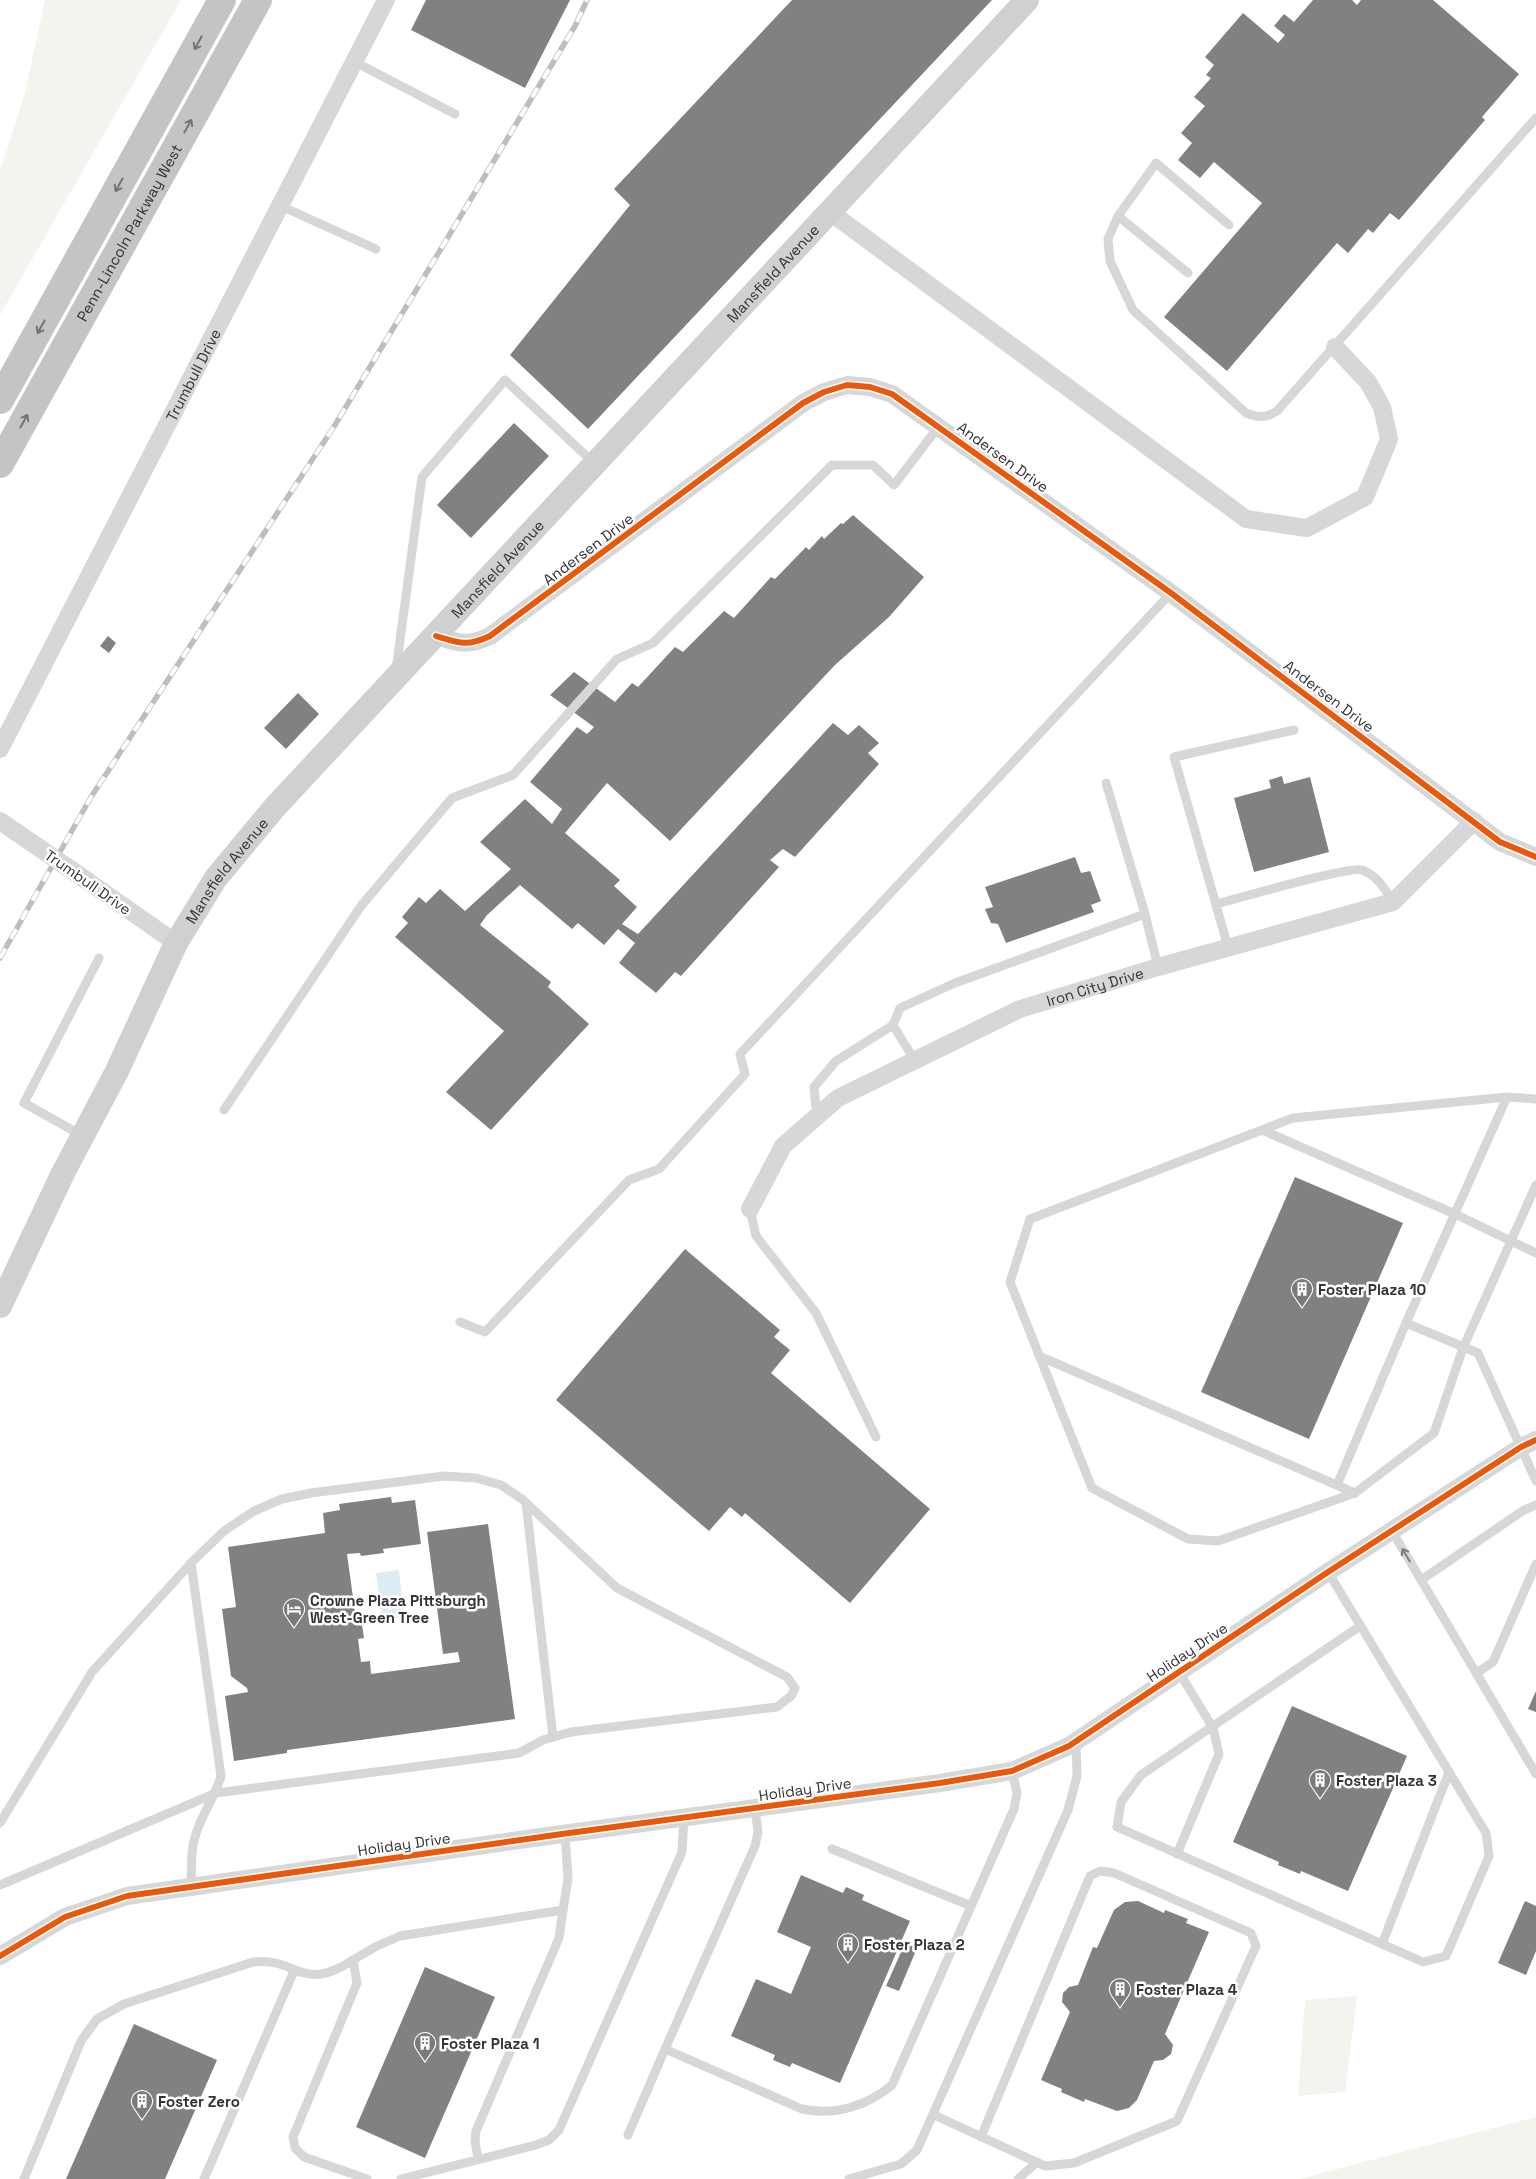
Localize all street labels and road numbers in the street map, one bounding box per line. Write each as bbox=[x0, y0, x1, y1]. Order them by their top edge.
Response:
street label: Penn-Lincoln Parkway West bbox=[72, 140, 186, 324]
street label: Mansfield Avenue bbox=[722, 220, 823, 326]
street label: Trumbull Drive bbox=[161, 325, 225, 424]
street label: Andersen Drive bbox=[954, 417, 1053, 497]
street label: Andersen Drive bbox=[539, 509, 637, 589]
street label: Mansfield Avenue bbox=[447, 515, 548, 622]
street label: Andersen Drive bbox=[1280, 656, 1378, 736]
street label: Mansfield Avenue bbox=[181, 813, 272, 927]
street label: Trumbull Drive bbox=[41, 845, 135, 919]
street label: Iron City Drive bbox=[1044, 962, 1146, 1010]
street label: Holiday Drive bbox=[1143, 1618, 1231, 1686]
street label: Holiday Drive bbox=[757, 1773, 853, 1805]
street label: Holiday Drive bbox=[356, 1828, 452, 1860]

